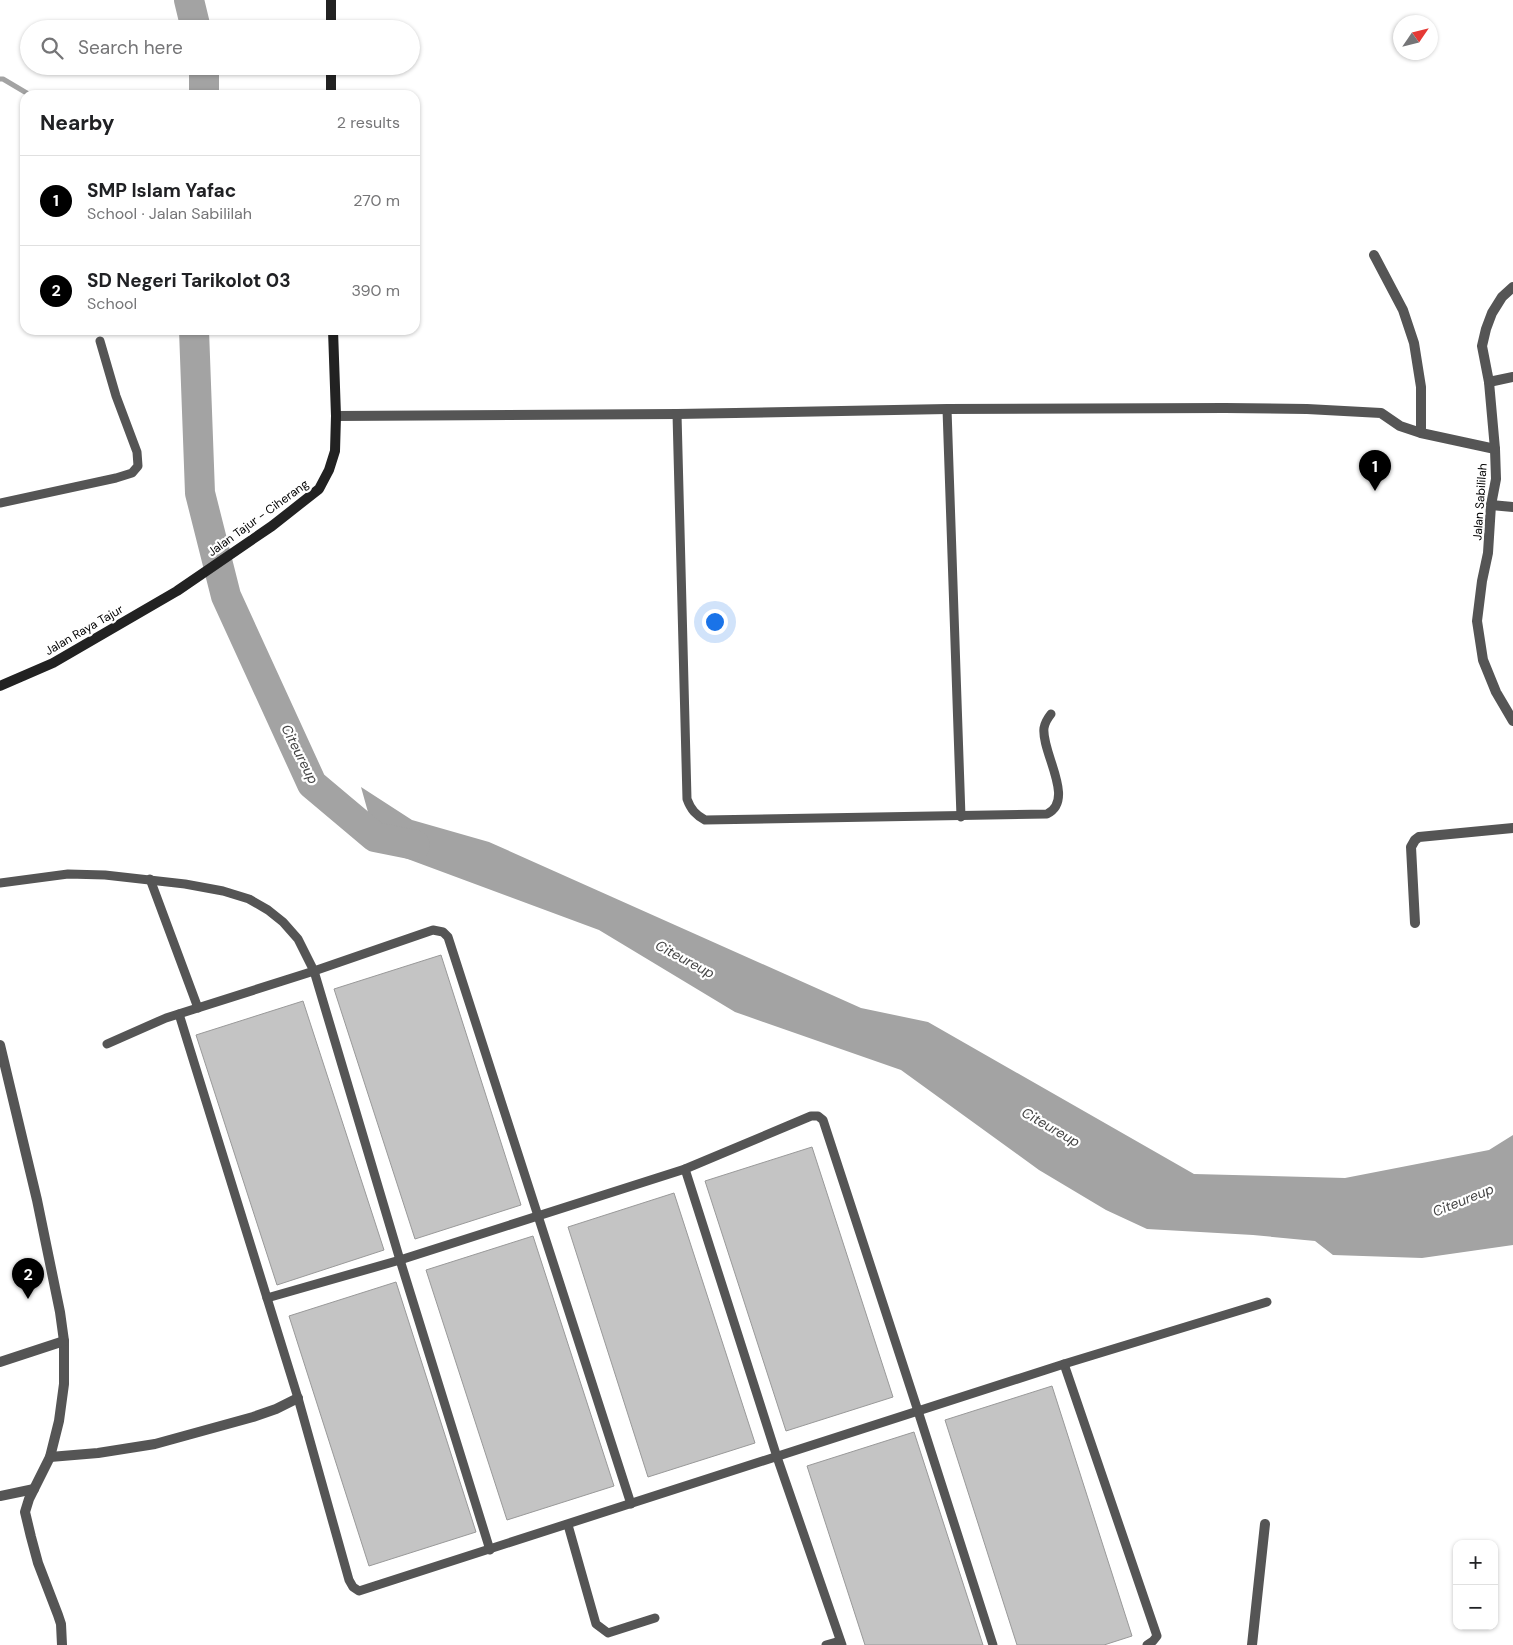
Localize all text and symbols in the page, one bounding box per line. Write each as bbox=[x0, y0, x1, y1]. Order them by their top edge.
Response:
north arrow bbox=[1393, 15, 1438, 60]
search box bbox=[20, 20, 420, 75]
icon: search bbox=[38, 34, 66, 62]
text: Search here bbox=[78, 35, 183, 60]
text: Nearby bbox=[40, 109, 114, 137]
text: 2 results bbox=[337, 112, 400, 133]
text: SMP Islam Yafac bbox=[87, 178, 236, 203]
text: 1 bbox=[53, 190, 59, 211]
text: 270 m bbox=[353, 190, 400, 211]
text: School · Jalan Sabililah bbox=[87, 203, 252, 224]
text: SD Negeri Tarikolot 03 bbox=[87, 268, 291, 293]
text: 2 bbox=[51, 280, 61, 301]
text: 390 m bbox=[352, 280, 400, 301]
text: School bbox=[87, 293, 137, 314]
pin: 1 bbox=[1359, 450, 1391, 491]
street label: Jalan Sabililah bbox=[1469, 463, 1491, 541]
street label: Jalan Tajur - Ciherang bbox=[204, 476, 312, 560]
street label: Jalan Raya Tajur bbox=[42, 601, 126, 659]
your location bbox=[702, 609, 728, 635]
water label: Citeureup bbox=[277, 721, 323, 787]
water label: Citeureup bbox=[652, 936, 718, 982]
water label: Citeureup bbox=[1019, 1103, 1084, 1151]
water label: Citeureup bbox=[1430, 1179, 1496, 1220]
pin: 2 bbox=[12, 1258, 44, 1299]
map controls bbox=[1453, 1540, 1498, 1630]
button: + bbox=[1453, 1540, 1498, 1585]
button: − bbox=[1453, 1585, 1498, 1630]

